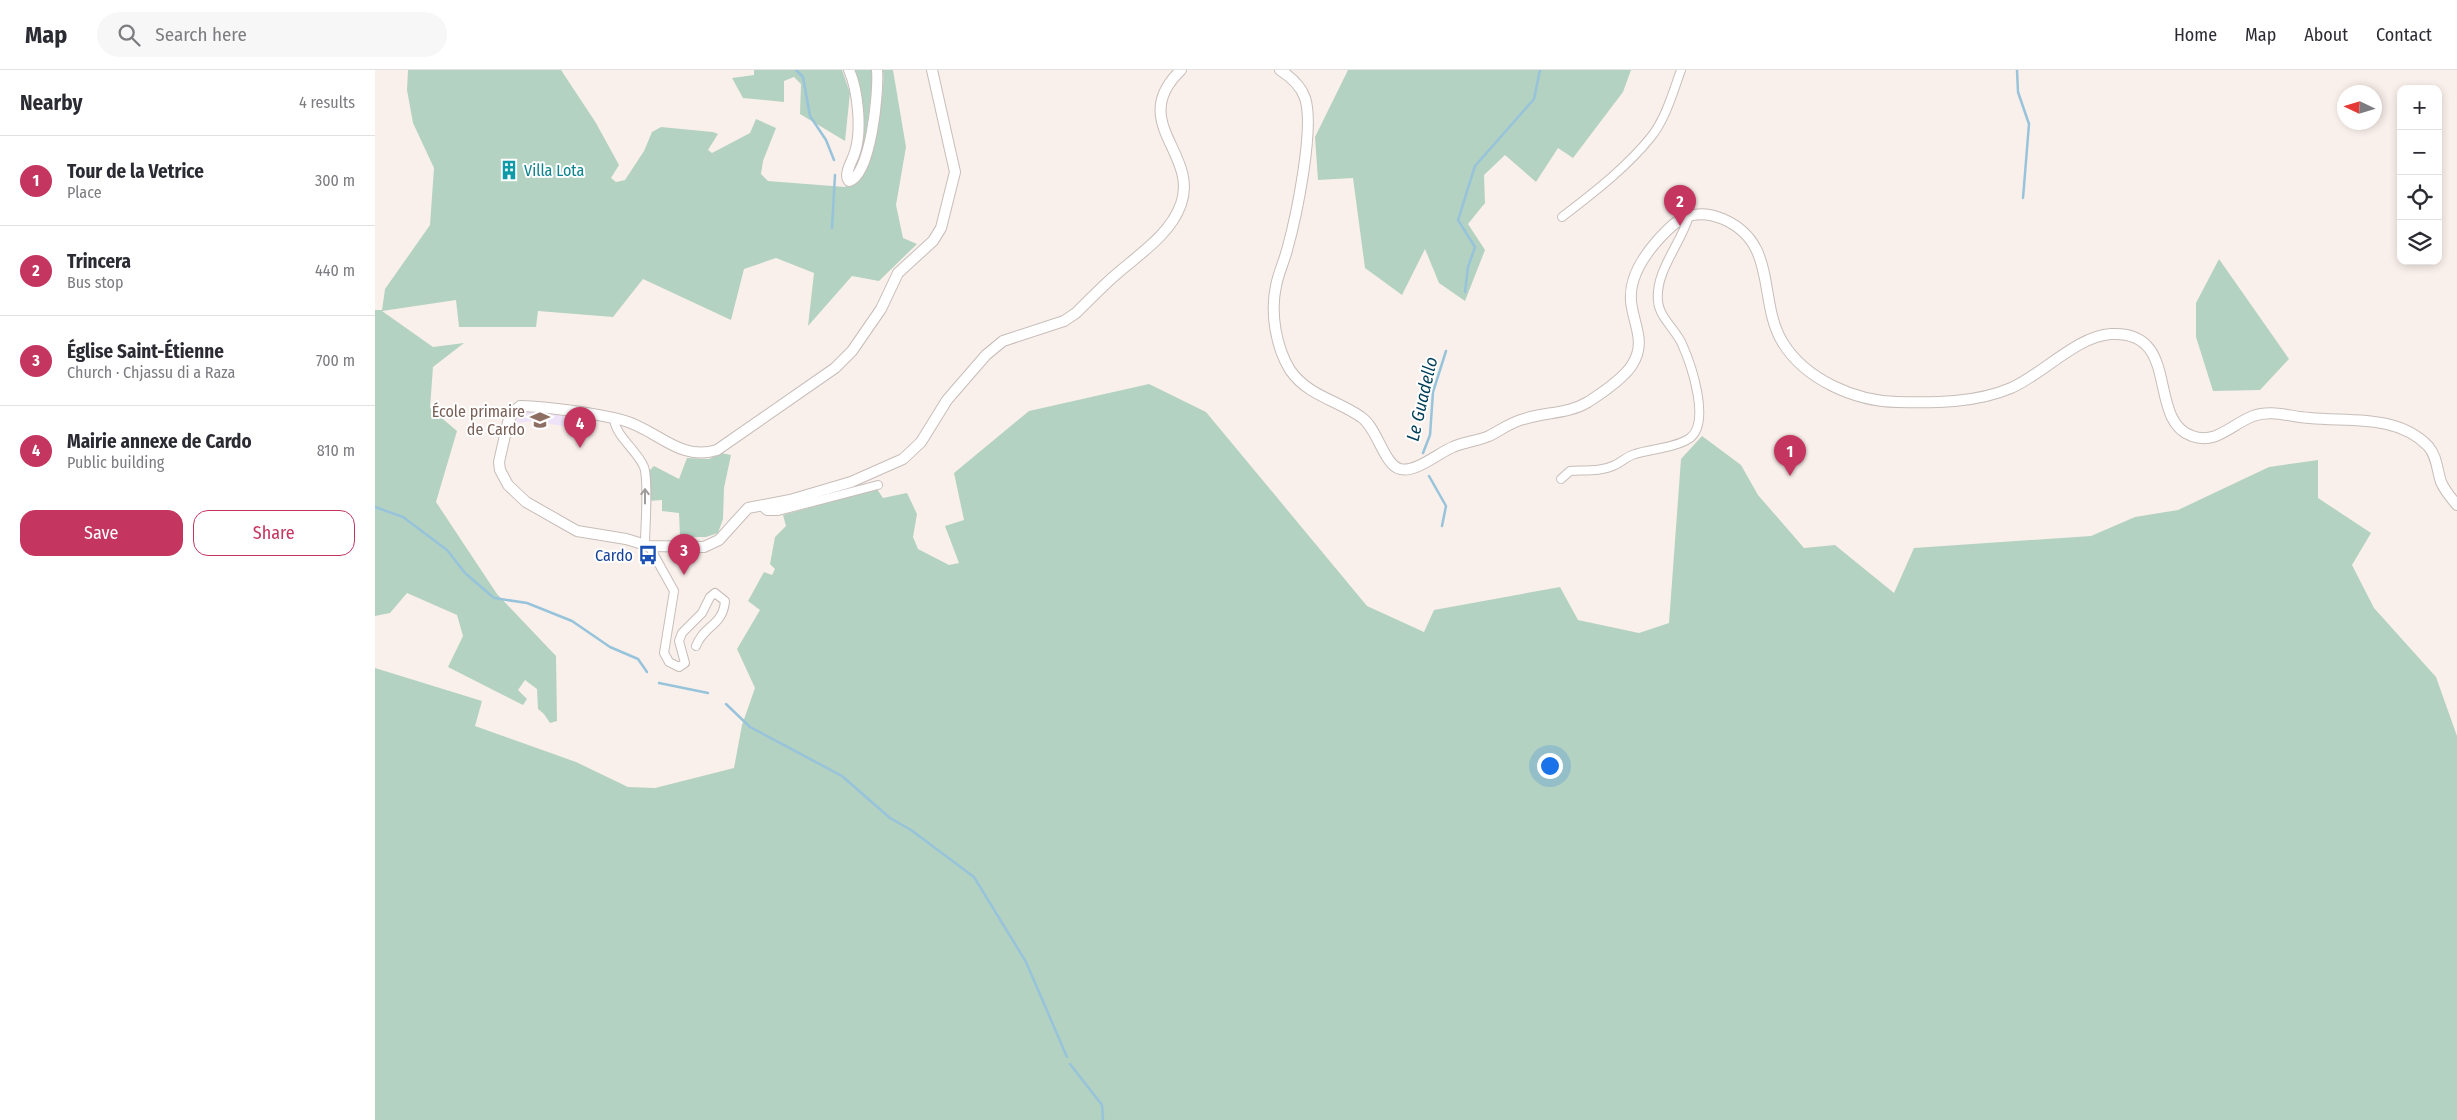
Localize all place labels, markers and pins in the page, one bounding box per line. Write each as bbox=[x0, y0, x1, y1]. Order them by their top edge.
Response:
building icon: Villa Lota bbox=[498, 159, 520, 181]
place label: Villa Lota bbox=[524, 161, 584, 180]
pin: 2 bbox=[1664, 185, 1696, 226]
place label: École primaire de Cardo bbox=[432, 402, 525, 439]
pin: 4 bbox=[564, 407, 596, 448]
school or university icon: École primaire de Cardo bbox=[529, 409, 551, 431]
pin: 1 bbox=[1774, 435, 1806, 476]
pin: 3 bbox=[668, 534, 700, 575]
bus stop icon: Cardo bbox=[637, 544, 659, 566]
place label: Cardo bbox=[595, 546, 633, 565]

